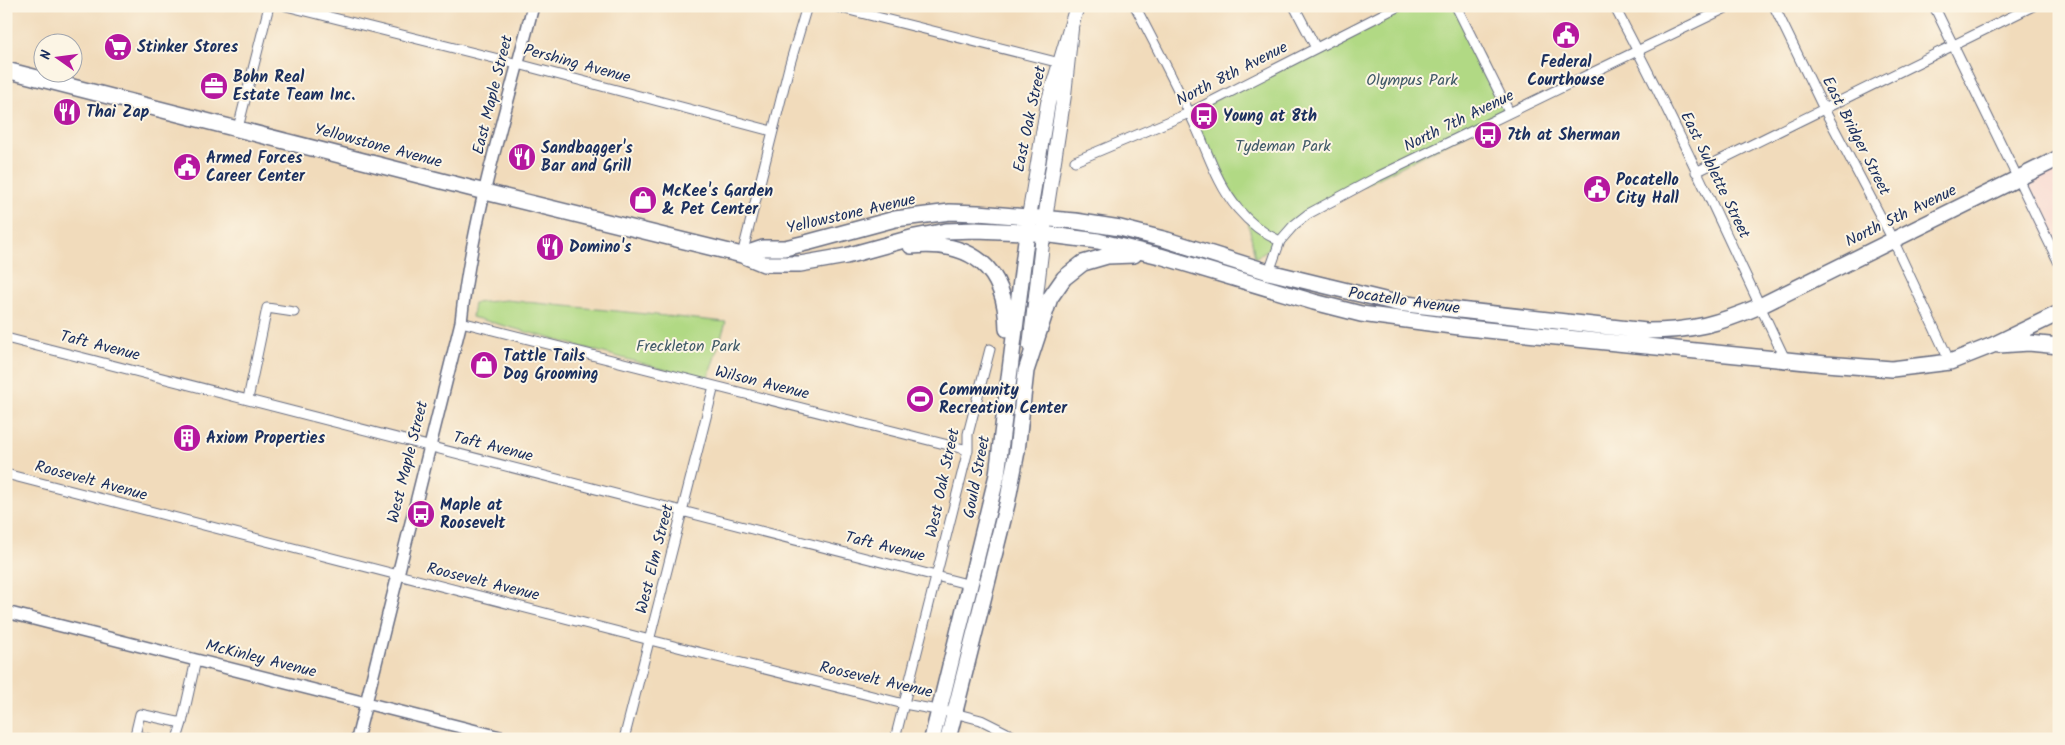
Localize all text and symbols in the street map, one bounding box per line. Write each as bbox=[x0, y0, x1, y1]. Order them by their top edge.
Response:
public building icon: Federal Courthouse bbox=[1551, 20, 1581, 50]
north arrow bbox=[32, 32, 82, 82]
supermarket icon: Stinker Stores bbox=[103, 32, 133, 62]
street label: East Maple Street bbox=[466, 32, 520, 157]
place label: Stinker Stores bbox=[137, 35, 239, 60]
street label: North 8th Avenue bbox=[1172, 35, 1292, 113]
street label: Pershing Avenue bbox=[521, 38, 633, 90]
text: N bbox=[35, 48, 58, 62]
place label: Federal Courthouse bbox=[1527, 50, 1605, 93]
street label: East Oak Street bbox=[1007, 63, 1054, 174]
place label: Bohn Real Estate Team Inc. bbox=[233, 65, 355, 108]
park label: Olympus Park bbox=[1366, 68, 1458, 93]
office icon: Bohn Real Estate Team Inc. bbox=[199, 71, 229, 101]
street label: East Bridger Street bbox=[1815, 72, 1897, 201]
street label: North 7th Avenue bbox=[1399, 83, 1519, 159]
restaurant icon: Thai Zap bbox=[52, 97, 82, 127]
place label: Thai Zap bbox=[86, 100, 150, 125]
bus stop icon: Young at 8th bbox=[1189, 101, 1219, 131]
place label: Young at 8th bbox=[1223, 104, 1317, 129]
street label: East Sublette Street bbox=[1673, 107, 1757, 243]
street label: Yellowstone Avenue bbox=[311, 117, 445, 175]
bus stop icon: 7th at Sherman bbox=[1473, 120, 1503, 150]
place label: 7th at Sherman bbox=[1507, 123, 1620, 148]
park label: Tydeman Park bbox=[1235, 134, 1331, 159]
place label: Sandbagger's Bar and Grill bbox=[541, 136, 633, 179]
restaurant icon: Sandbagger's Bar and Grill bbox=[507, 142, 537, 172]
place label: Armed Forces Career Center bbox=[206, 146, 306, 189]
public building icon: Armed Forces Career Center bbox=[172, 152, 202, 182]
place label: Pocatello City Hall bbox=[1616, 168, 1680, 211]
public building icon: Pocatello City Hall bbox=[1582, 174, 1612, 204]
street label: North 5th Avenue bbox=[1841, 178, 1961, 254]
place label: McKee's Garden & Pet Center bbox=[662, 179, 773, 222]
shop icon: McKee's Garden & Pet Center bbox=[628, 185, 658, 215]
street label: Yellowstone Avenue bbox=[784, 187, 918, 241]
restaurant icon: Domino's bbox=[535, 232, 565, 262]
place label: Domino's bbox=[569, 235, 632, 260]
street label: Pocatello Avenue bbox=[1347, 281, 1461, 321]
street label: Taft Avenue bbox=[57, 324, 143, 368]
park label: Freckleton Park bbox=[636, 334, 740, 359]
place label: Tattle Tails Dog Grooming bbox=[503, 344, 599, 387]
shop icon: Tattle Tails Dog Grooming bbox=[469, 350, 499, 380]
street label: Wilson Avenue bbox=[712, 359, 812, 407]
place label: Community Recreation Center bbox=[939, 378, 1068, 421]
sports icon: Community Recreation Center bbox=[905, 384, 935, 414]
street label: West Maple Street bbox=[381, 398, 435, 526]
building icon: Axiom Properties bbox=[172, 423, 202, 453]
street label: Taft Avenue bbox=[450, 425, 536, 469]
street label: West Oak Street bbox=[919, 425, 967, 540]
place label: Axiom Properties bbox=[206, 426, 326, 451]
street label: Gould Street bbox=[957, 433, 997, 520]
street label: Roosevelt Avenue bbox=[32, 454, 150, 508]
place label: Maple at Roosevelt bbox=[440, 493, 506, 536]
bus stop icon: Maple at Roosevelt bbox=[406, 499, 436, 529]
street label: West Elm Street bbox=[629, 501, 681, 616]
street label: Taft Avenue bbox=[842, 525, 928, 569]
street label: Roosevelt Avenue bbox=[424, 556, 542, 608]
street label: McKinley Avenue bbox=[203, 633, 319, 685]
street label: Roosevelt Avenue bbox=[817, 655, 935, 705]

